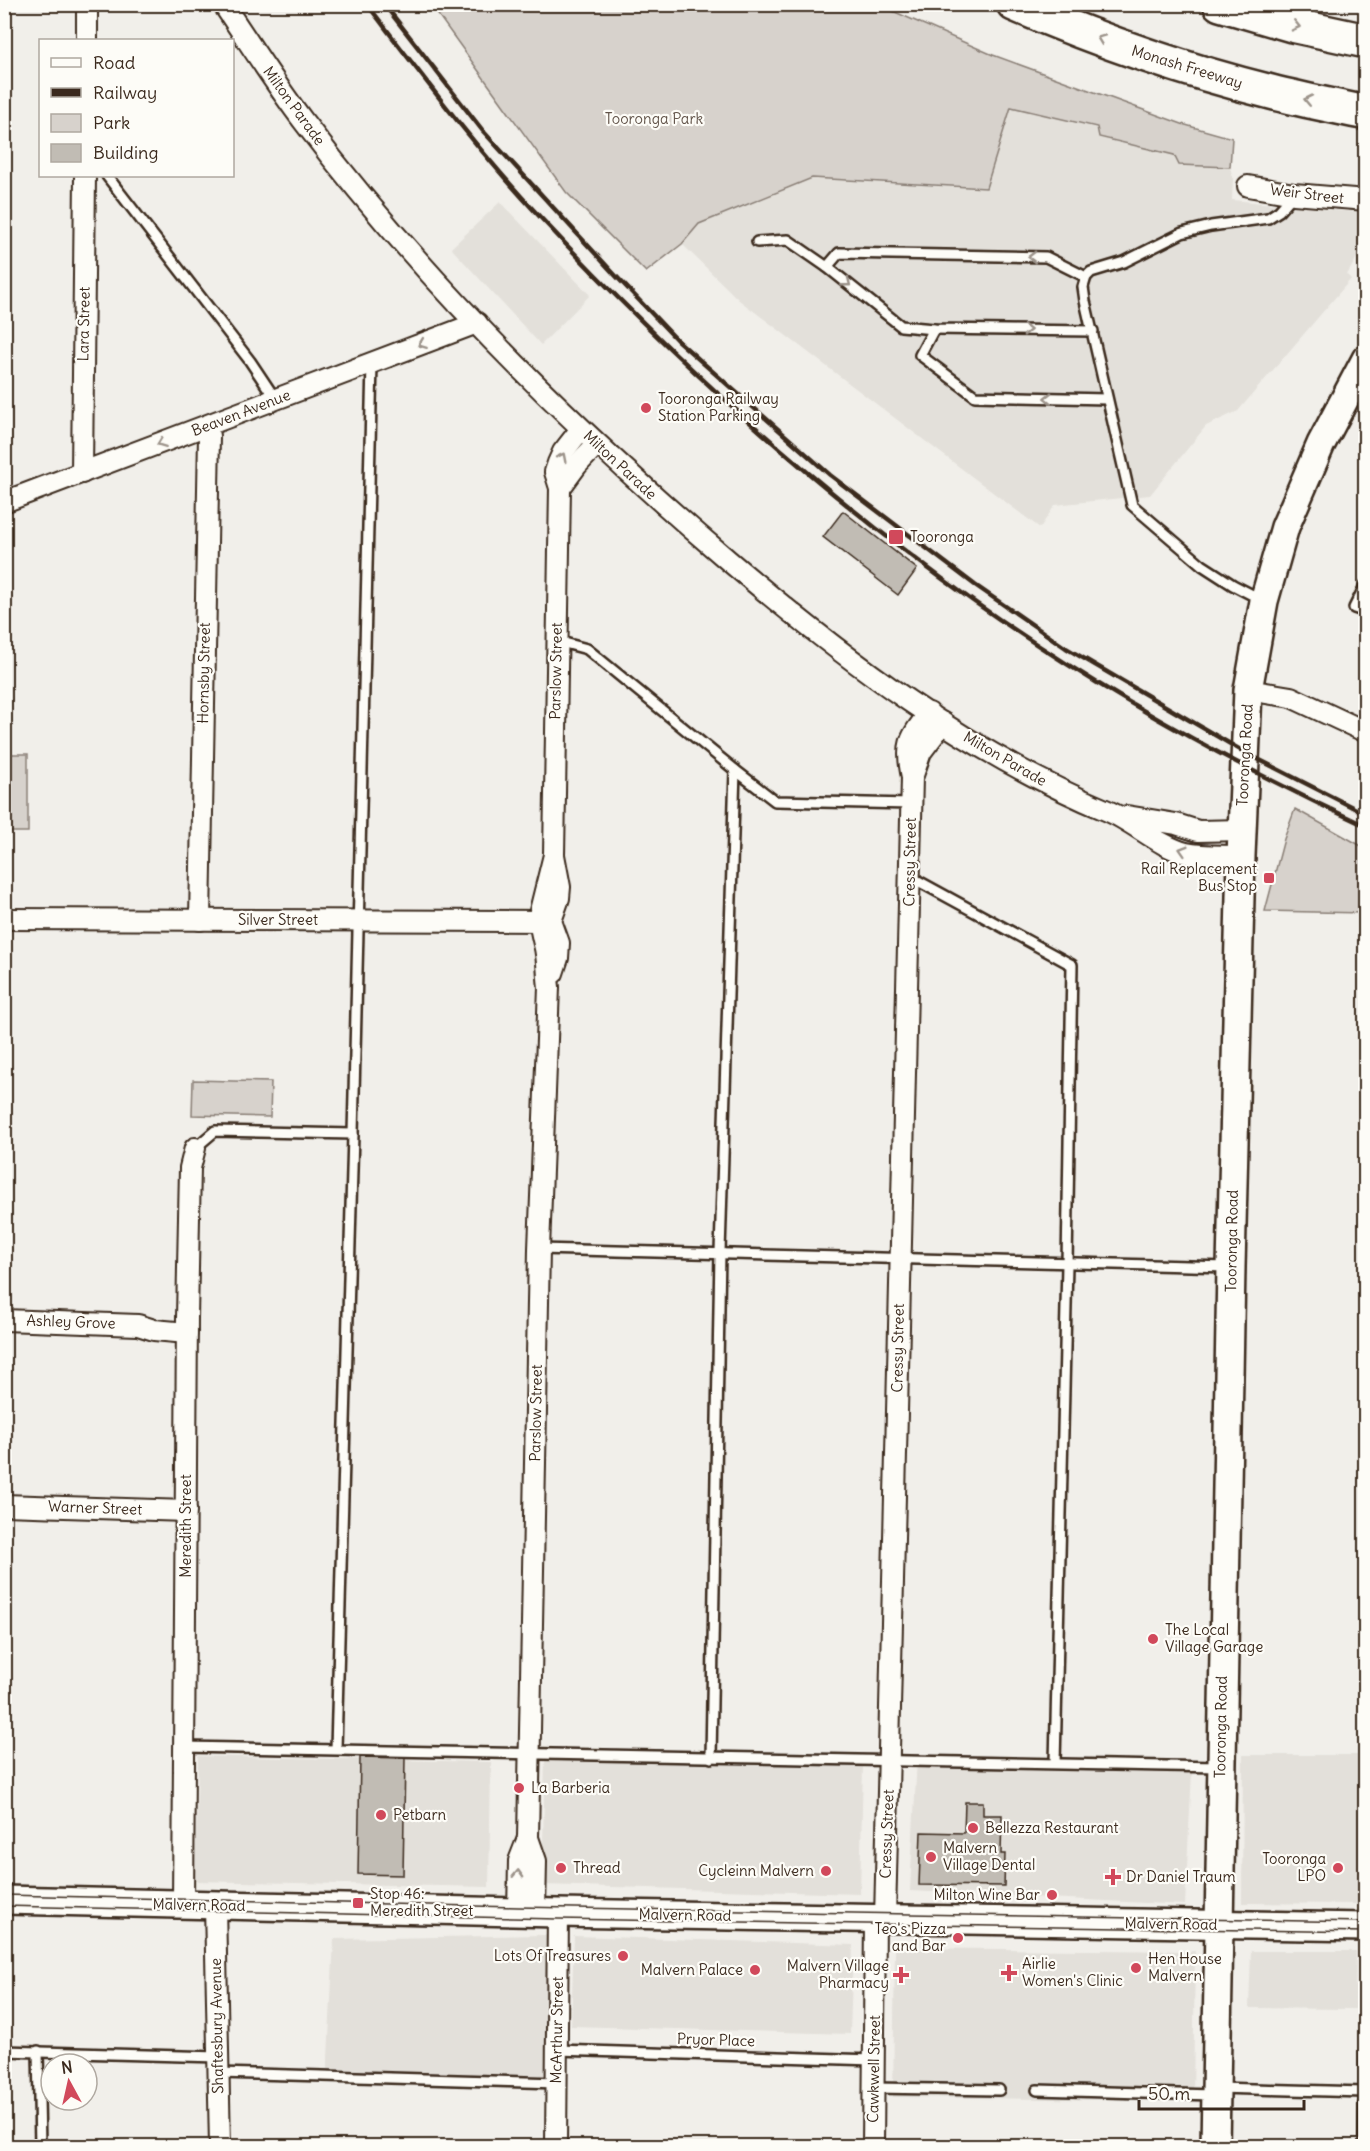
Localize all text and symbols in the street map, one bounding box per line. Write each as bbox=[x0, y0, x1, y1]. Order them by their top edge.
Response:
one-way arrow bbox=[1291, 18, 1301, 31]
one-way arrow bbox=[1097, 34, 1107, 47]
legend bbox=[39, 39, 234, 177]
street label: Monash Freeway bbox=[1129, 41, 1245, 92]
text: Road bbox=[93, 51, 136, 74]
street label: Milton Parade bbox=[259, 62, 329, 149]
text: Railway bbox=[93, 81, 157, 104]
one-way arrow bbox=[1304, 95, 1314, 108]
park label: Tooronga Park bbox=[605, 109, 704, 128]
text: Park bbox=[93, 111, 130, 134]
text: Building bbox=[93, 141, 158, 164]
street label: Weir Street bbox=[1269, 180, 1345, 207]
one-way arrow bbox=[1027, 251, 1036, 263]
one-way arrow bbox=[840, 276, 851, 287]
street label: Lara Street bbox=[73, 286, 94, 362]
one-way arrow bbox=[1022, 324, 1031, 336]
one-way arrow bbox=[417, 337, 428, 349]
street label: Beaven Avenue bbox=[189, 385, 293, 440]
place label: Tooronga Railway Station Parking bbox=[658, 389, 779, 425]
one-way arrow bbox=[1044, 392, 1053, 404]
marker: Tooronga Railway Station Parking bbox=[639, 401, 653, 415]
street label: Milton Parade bbox=[580, 426, 661, 503]
one-way arrow bbox=[157, 436, 167, 449]
one-way arrow bbox=[555, 452, 566, 463]
place label: Tooronga bbox=[910, 527, 974, 546]
marker: Tooronga bbox=[887, 528, 905, 546]
street label: Hornsby Street bbox=[193, 622, 214, 724]
street label: Parslow Street bbox=[545, 622, 566, 720]
street label: Tooronga Road bbox=[1232, 703, 1257, 807]
street label: Milton Parade bbox=[960, 727, 1050, 790]
street label: Cressy Street bbox=[899, 817, 920, 907]
one-way arrow bbox=[1178, 845, 1189, 857]
place label: Rail Replacement Bus Stop bbox=[1141, 859, 1257, 895]
marker: Rail Replacement Bus Stop bbox=[1262, 871, 1276, 885]
street label: Silver Street bbox=[238, 910, 318, 929]
street label: Tooronga Road bbox=[1221, 1189, 1242, 1292]
street label: Cressy Street bbox=[887, 1303, 908, 1393]
street label: Ashley Grove bbox=[26, 1310, 116, 1333]
street label: Parslow Street bbox=[525, 1364, 546, 1462]
street label: Meredith Street bbox=[176, 1474, 195, 1578]
street label: Warner Street bbox=[48, 1496, 142, 1519]
place label: The Local Village Garage bbox=[1165, 1620, 1263, 1656]
marker: The Local Village Garage bbox=[1146, 1632, 1160, 1646]
street label: Tooronga Road bbox=[1210, 1675, 1231, 1778]
place label: La Barberia bbox=[531, 1778, 611, 1797]
marker: La Barberia bbox=[512, 1781, 526, 1795]
street label: Cressy Street bbox=[875, 1789, 898, 1879]
place label: Petbarn bbox=[393, 1805, 447, 1824]
marker: Petbarn bbox=[374, 1808, 388, 1822]
place label: Bellezza Restaurant bbox=[985, 1818, 1119, 1837]
marker: Bellezza Restaurant bbox=[966, 1821, 980, 1835]
place label: Malvern Village Dental bbox=[943, 1838, 1035, 1874]
place label: Tooronga LPO bbox=[1262, 1849, 1326, 1885]
marker: Malvern Village Dental bbox=[924, 1850, 938, 1864]
place label: Thread bbox=[573, 1858, 621, 1877]
marker: Thread bbox=[554, 1861, 568, 1875]
place label: Cycleinn Malvern bbox=[698, 1861, 814, 1880]
marker: Tooronga LPO bbox=[1331, 1861, 1345, 1875]
marker: Cycleinn Malvern bbox=[819, 1864, 833, 1878]
place label: Dr Daniel Traum bbox=[1126, 1867, 1236, 1886]
marker: Dr Daniel Traum bbox=[1104, 1868, 1122, 1886]
one-way arrow bbox=[512, 1870, 525, 1879]
place label: Stop 46: Meredith Street bbox=[370, 1884, 473, 1920]
place label: Milton Wine Bar bbox=[934, 1885, 1040, 1904]
marker: Milton Wine Bar bbox=[1045, 1888, 1059, 1902]
street label: Malvern Road bbox=[152, 1894, 246, 1915]
marker: Stop 46: Meredith Street bbox=[351, 1896, 365, 1910]
street label: Malvern Road bbox=[638, 1904, 732, 1925]
street label: Malvern Road bbox=[1124, 1913, 1218, 1934]
place label: Teo's Pizza and Bar bbox=[874, 1919, 946, 1955]
marker: Teo's Pizza and Bar bbox=[951, 1931, 965, 1945]
place label: Lots Of Treasures bbox=[494, 1946, 611, 1965]
marker: Lots Of Treasures bbox=[616, 1949, 630, 1963]
place label: Hen House Malvern bbox=[1148, 1949, 1222, 1985]
place label: Airlie Women's Clinic bbox=[1022, 1954, 1123, 1990]
place label: Malvern Village Pharmacy bbox=[787, 1956, 889, 1992]
street label: Shaftesbury Avenue bbox=[206, 1958, 227, 2094]
place label: Malvern Palace bbox=[641, 1960, 743, 1979]
marker: Hen House Malvern bbox=[1129, 1961, 1143, 1975]
marker: Malvern Palace bbox=[748, 1963, 762, 1977]
marker: Airlie Women's Clinic bbox=[1000, 1964, 1018, 1982]
marker: Malvern Village Pharmacy bbox=[894, 1968, 908, 1982]
street label: McArthur Street bbox=[546, 1976, 567, 2084]
street label: Cawkwell Street bbox=[863, 2015, 884, 2123]
street label: Pryor Place bbox=[677, 2029, 755, 2050]
north arrow bbox=[39, 2052, 99, 2112]
text: N bbox=[60, 2056, 74, 2078]
scale bar bbox=[1139, 2073, 1304, 2111]
text: 50 m bbox=[1148, 2082, 1190, 2105]

